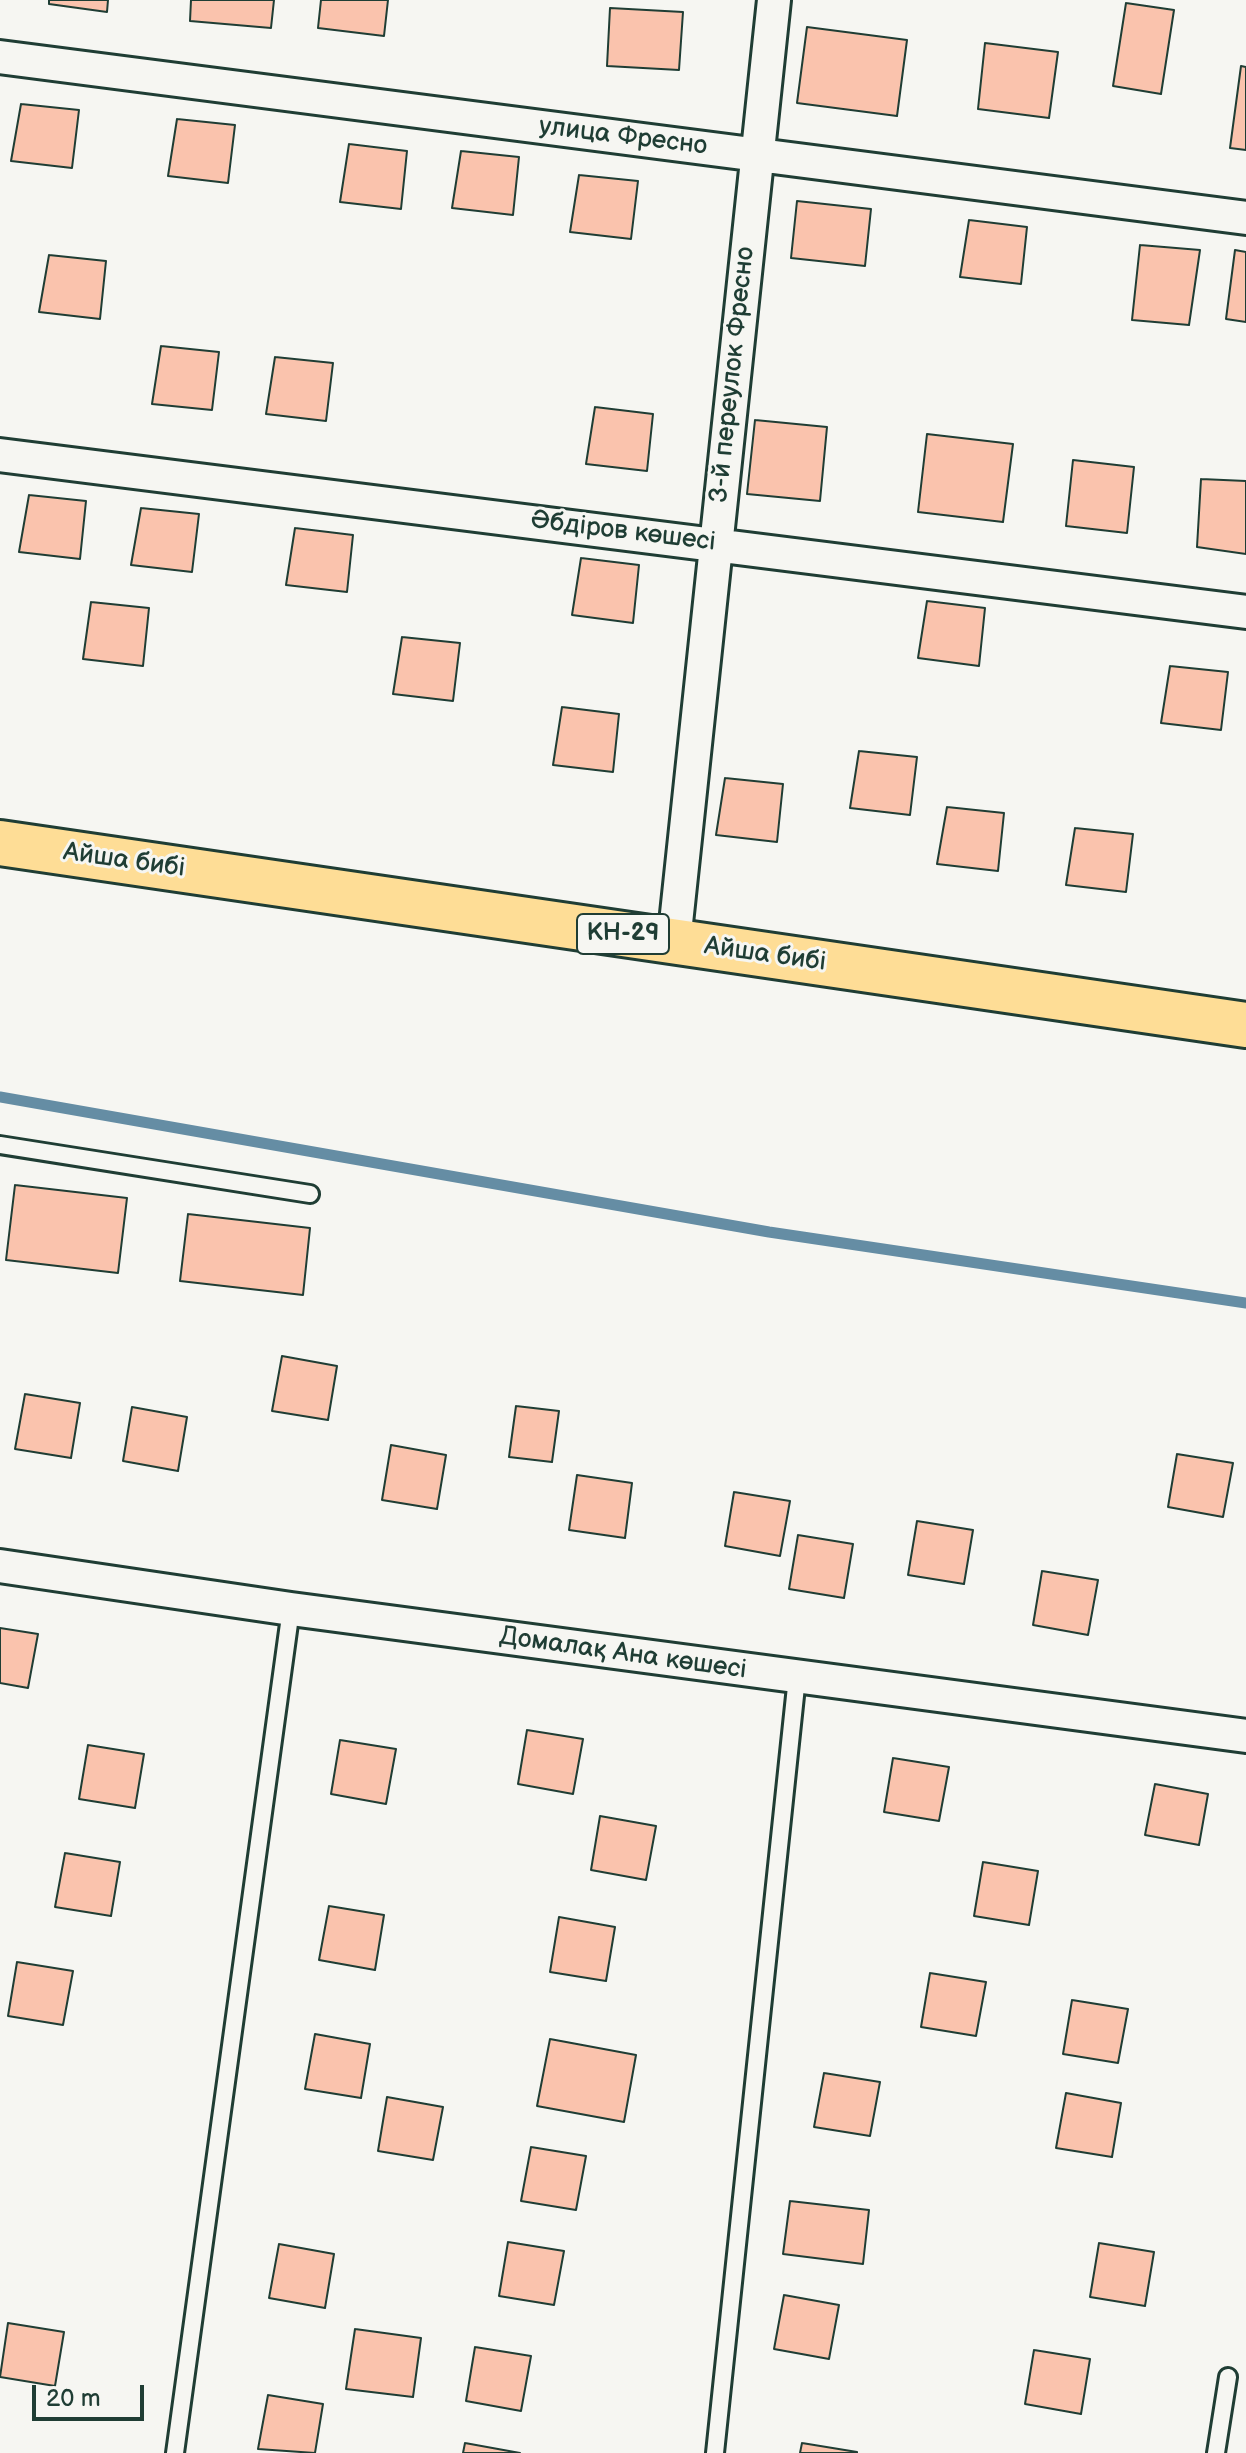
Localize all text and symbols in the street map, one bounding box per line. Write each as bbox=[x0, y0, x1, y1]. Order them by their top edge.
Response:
street label: улица Фресно bbox=[537, 111, 709, 163]
street label: 3-й переулок Фресно bbox=[704, 245, 762, 505]
street label: Әбдіров көшесі bbox=[529, 505, 717, 559]
street label: Айша бибі bbox=[61, 837, 187, 885]
road number: КН-29 bbox=[577, 914, 669, 954]
street label: Айша бибі bbox=[702, 931, 828, 979]
street label: Домалақ Ана көшесі bbox=[498, 1621, 748, 1687]
scale bar bbox=[36, 2369, 148, 2419]
text: 20 m bbox=[46, 2384, 101, 2413]

